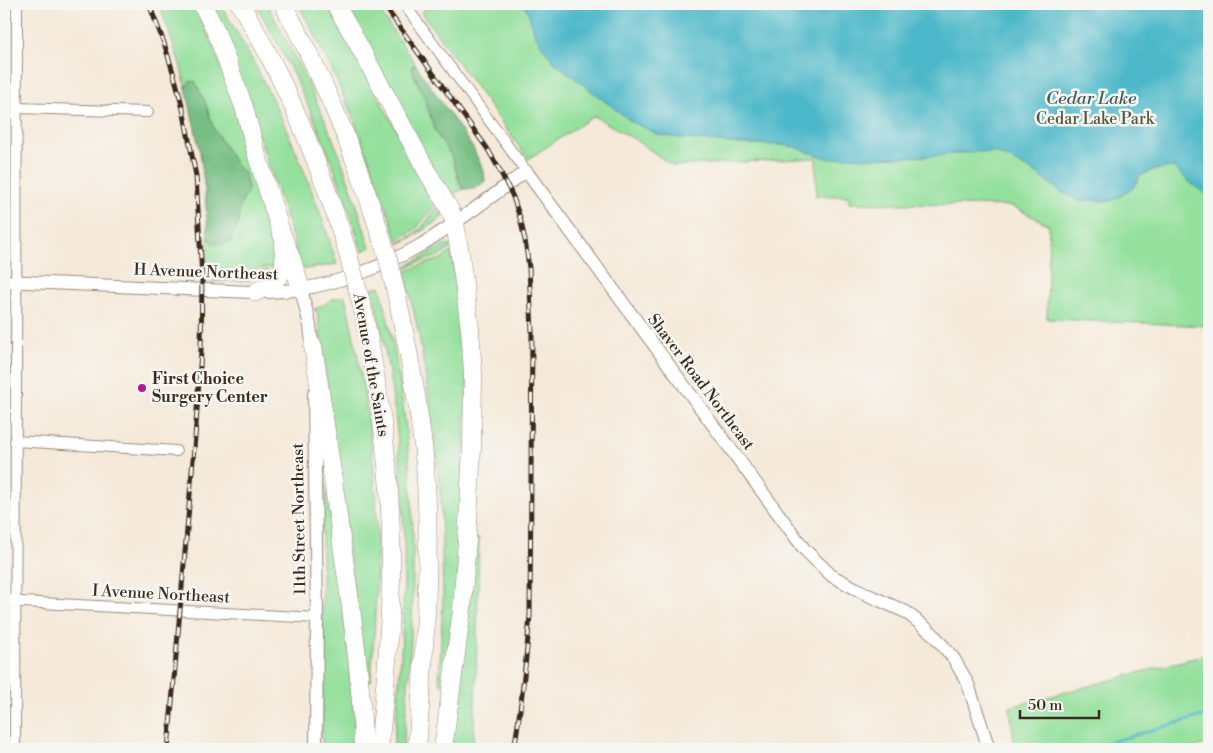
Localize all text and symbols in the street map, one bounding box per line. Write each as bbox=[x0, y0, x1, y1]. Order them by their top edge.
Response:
water label: Cedar Lake bbox=[1046, 87, 1137, 110]
park label: Cedar Lake Park bbox=[1036, 109, 1156, 129]
street label: H Avenue Northeast bbox=[133, 259, 279, 285]
street label: Avenue of the Saints bbox=[348, 291, 393, 438]
street label: Shaver Road Northeast bbox=[643, 310, 759, 454]
place label: First Choice Surgery Center bbox=[152, 369, 268, 407]
marker: First Choice Surgery Center bbox=[136, 382, 148, 394]
street label: 11th Street Northeast bbox=[288, 442, 310, 595]
street label: I Avenue Northeast bbox=[92, 580, 231, 608]
scale bar bbox=[1020, 688, 1099, 720]
text: 50 m bbox=[1028, 696, 1062, 715]

